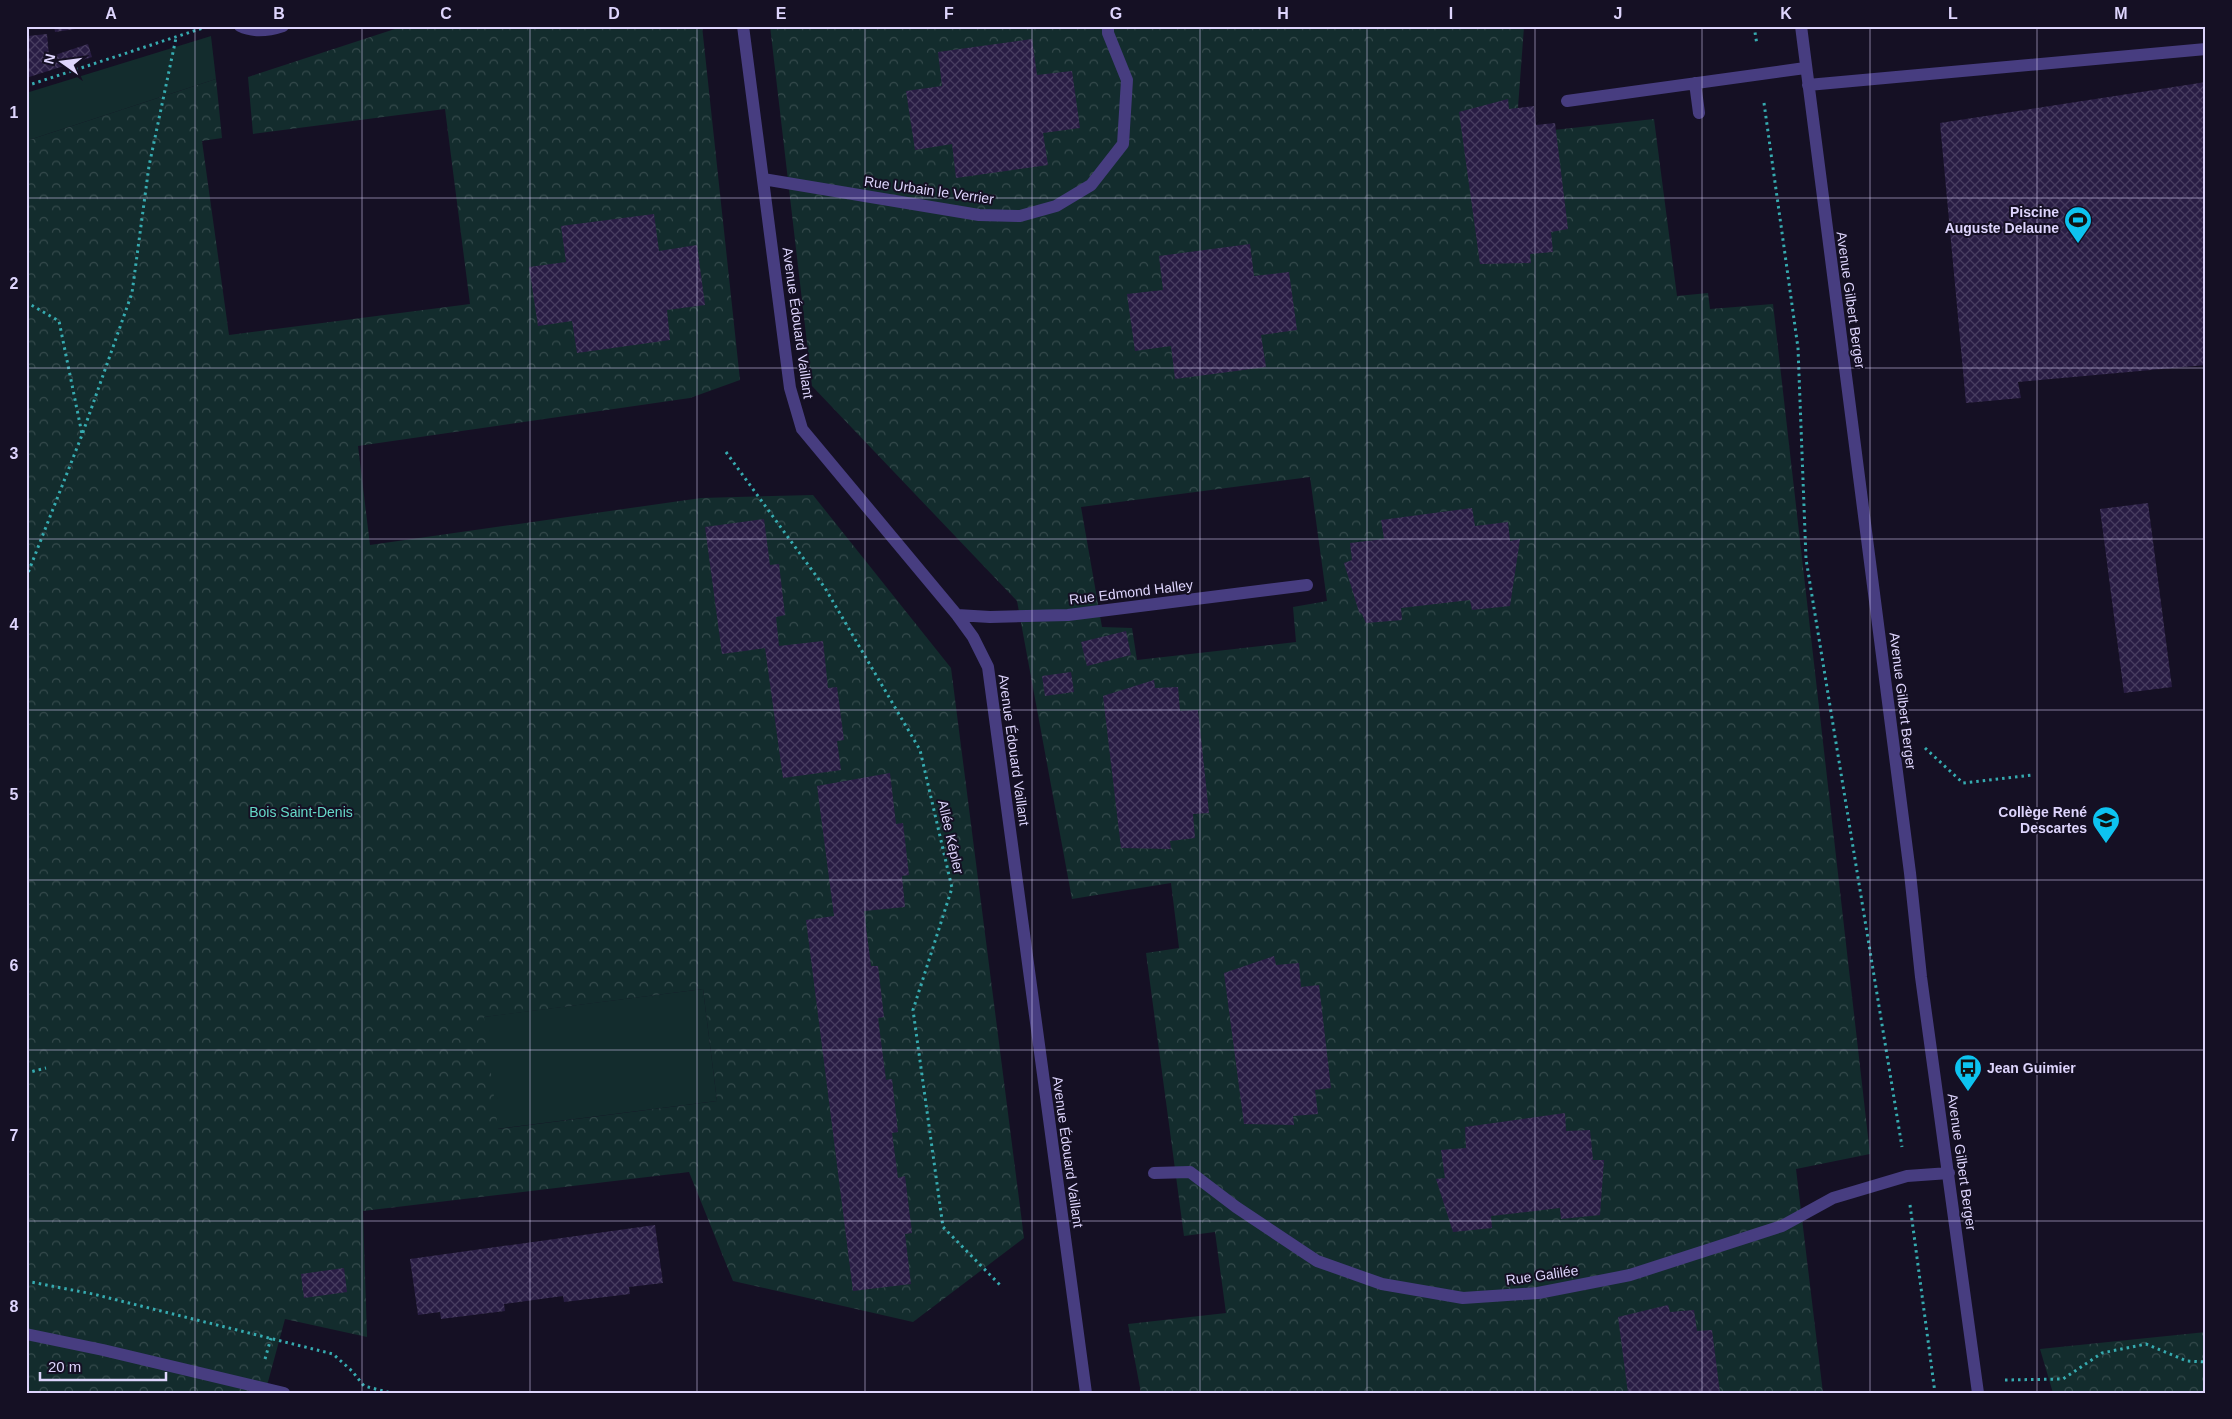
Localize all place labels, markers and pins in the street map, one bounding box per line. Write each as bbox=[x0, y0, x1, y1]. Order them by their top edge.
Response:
place label: Piscine Auguste Delaune bbox=[1945, 204, 2059, 236]
sports icon: Piscine Auguste Delaune bbox=[2063, 205, 2093, 244]
place label: Collège René Descartes bbox=[1998, 804, 2087, 836]
school or university icon: Collège René Descartes bbox=[2091, 805, 2121, 844]
bus stop icon: Jean Guimier bbox=[1953, 1053, 1983, 1092]
place label: Jean Guimier bbox=[1987, 1060, 2076, 1076]

